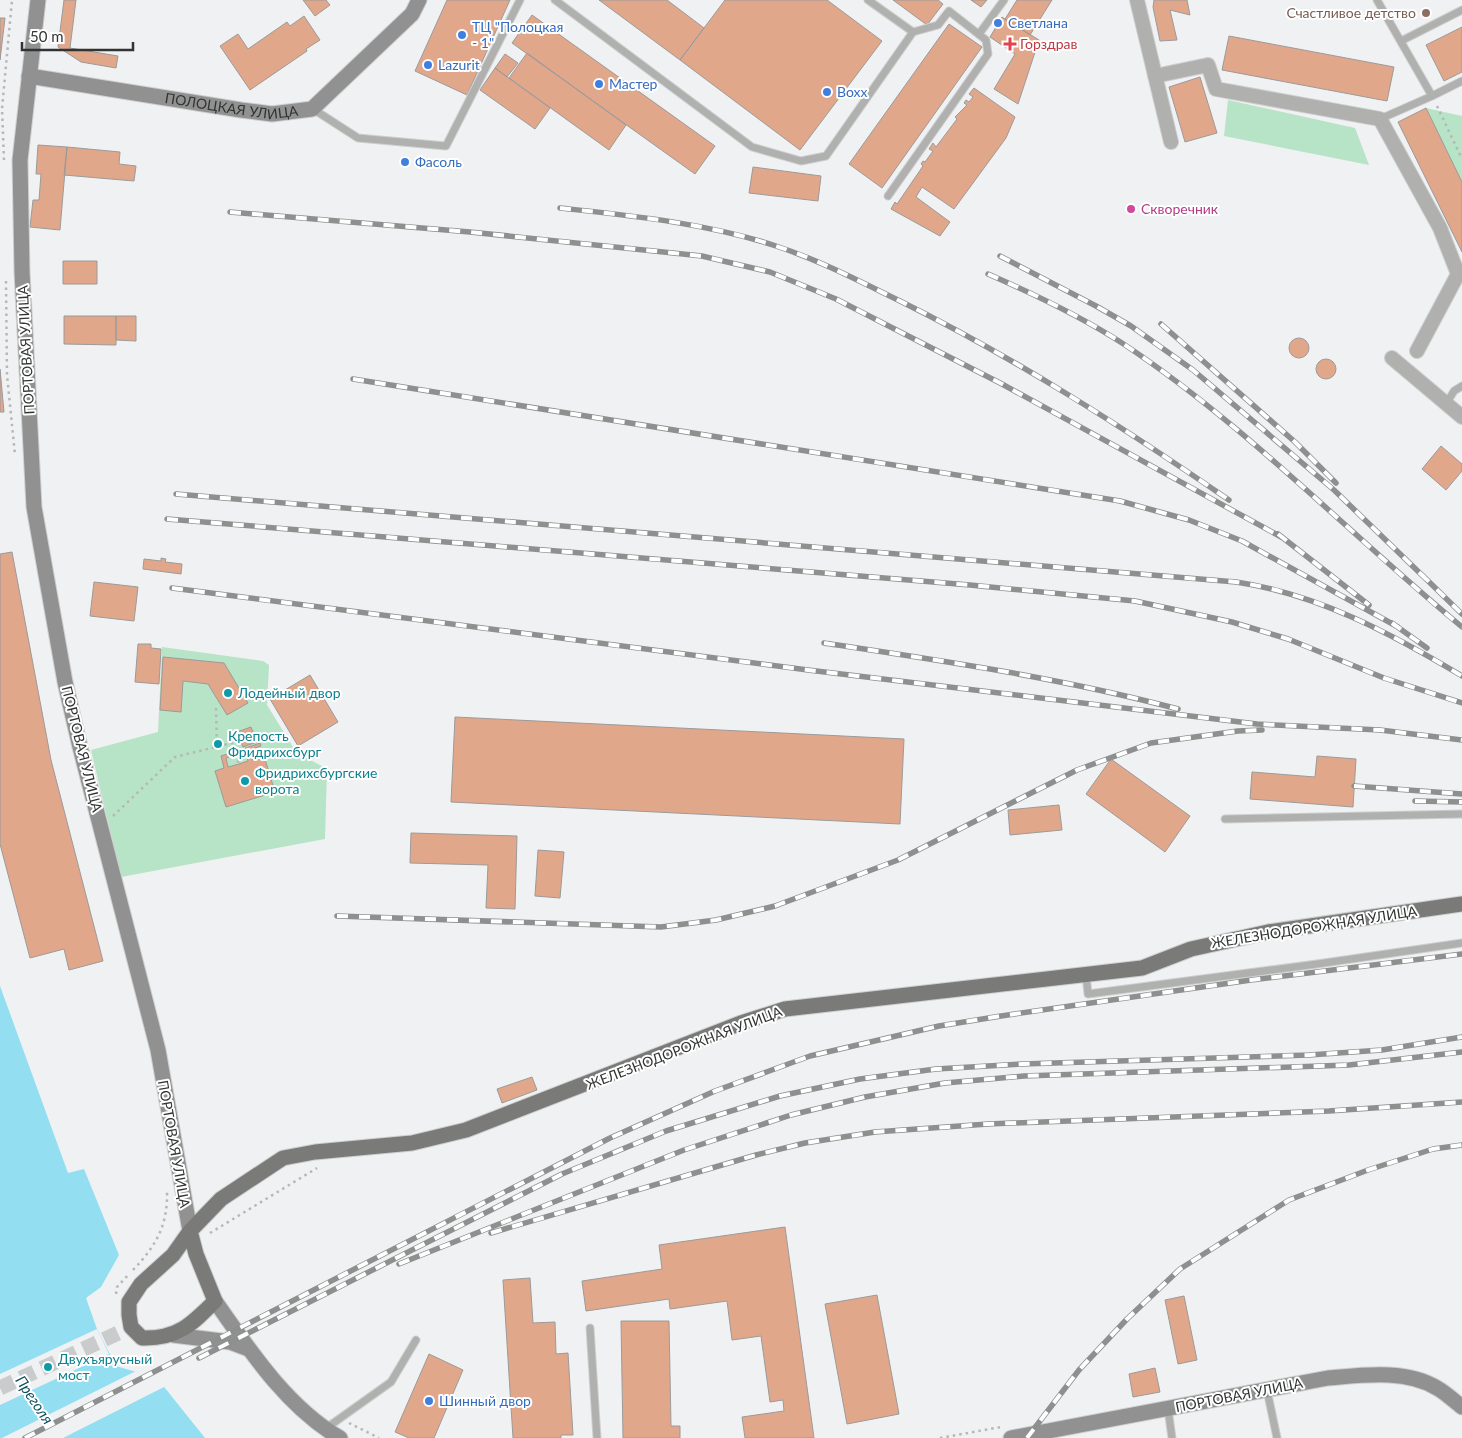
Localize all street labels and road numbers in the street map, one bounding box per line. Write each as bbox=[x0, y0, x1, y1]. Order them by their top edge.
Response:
street label: ПОЛОЦКАЯ УЛИЦА bbox=[164, 89, 300, 123]
street label: ПОРТОВАЯ УЛИЦА bbox=[14, 284, 37, 415]
street label: ПОРТОВАЯ УЛИЦА bbox=[59, 684, 107, 814]
street label: ЖЕЛЕЗНОДОРОЖНАЯ УЛИЦА bbox=[1210, 902, 1419, 951]
street label: ЖЕЛЕЗНОДОРОЖНАЯ УЛИЦА bbox=[584, 1002, 785, 1093]
street label: ПОРТОВАЯ УЛИЦА bbox=[155, 1079, 194, 1210]
street label: ПОРТОВАЯ УЛИЦА bbox=[1174, 1374, 1305, 1415]

